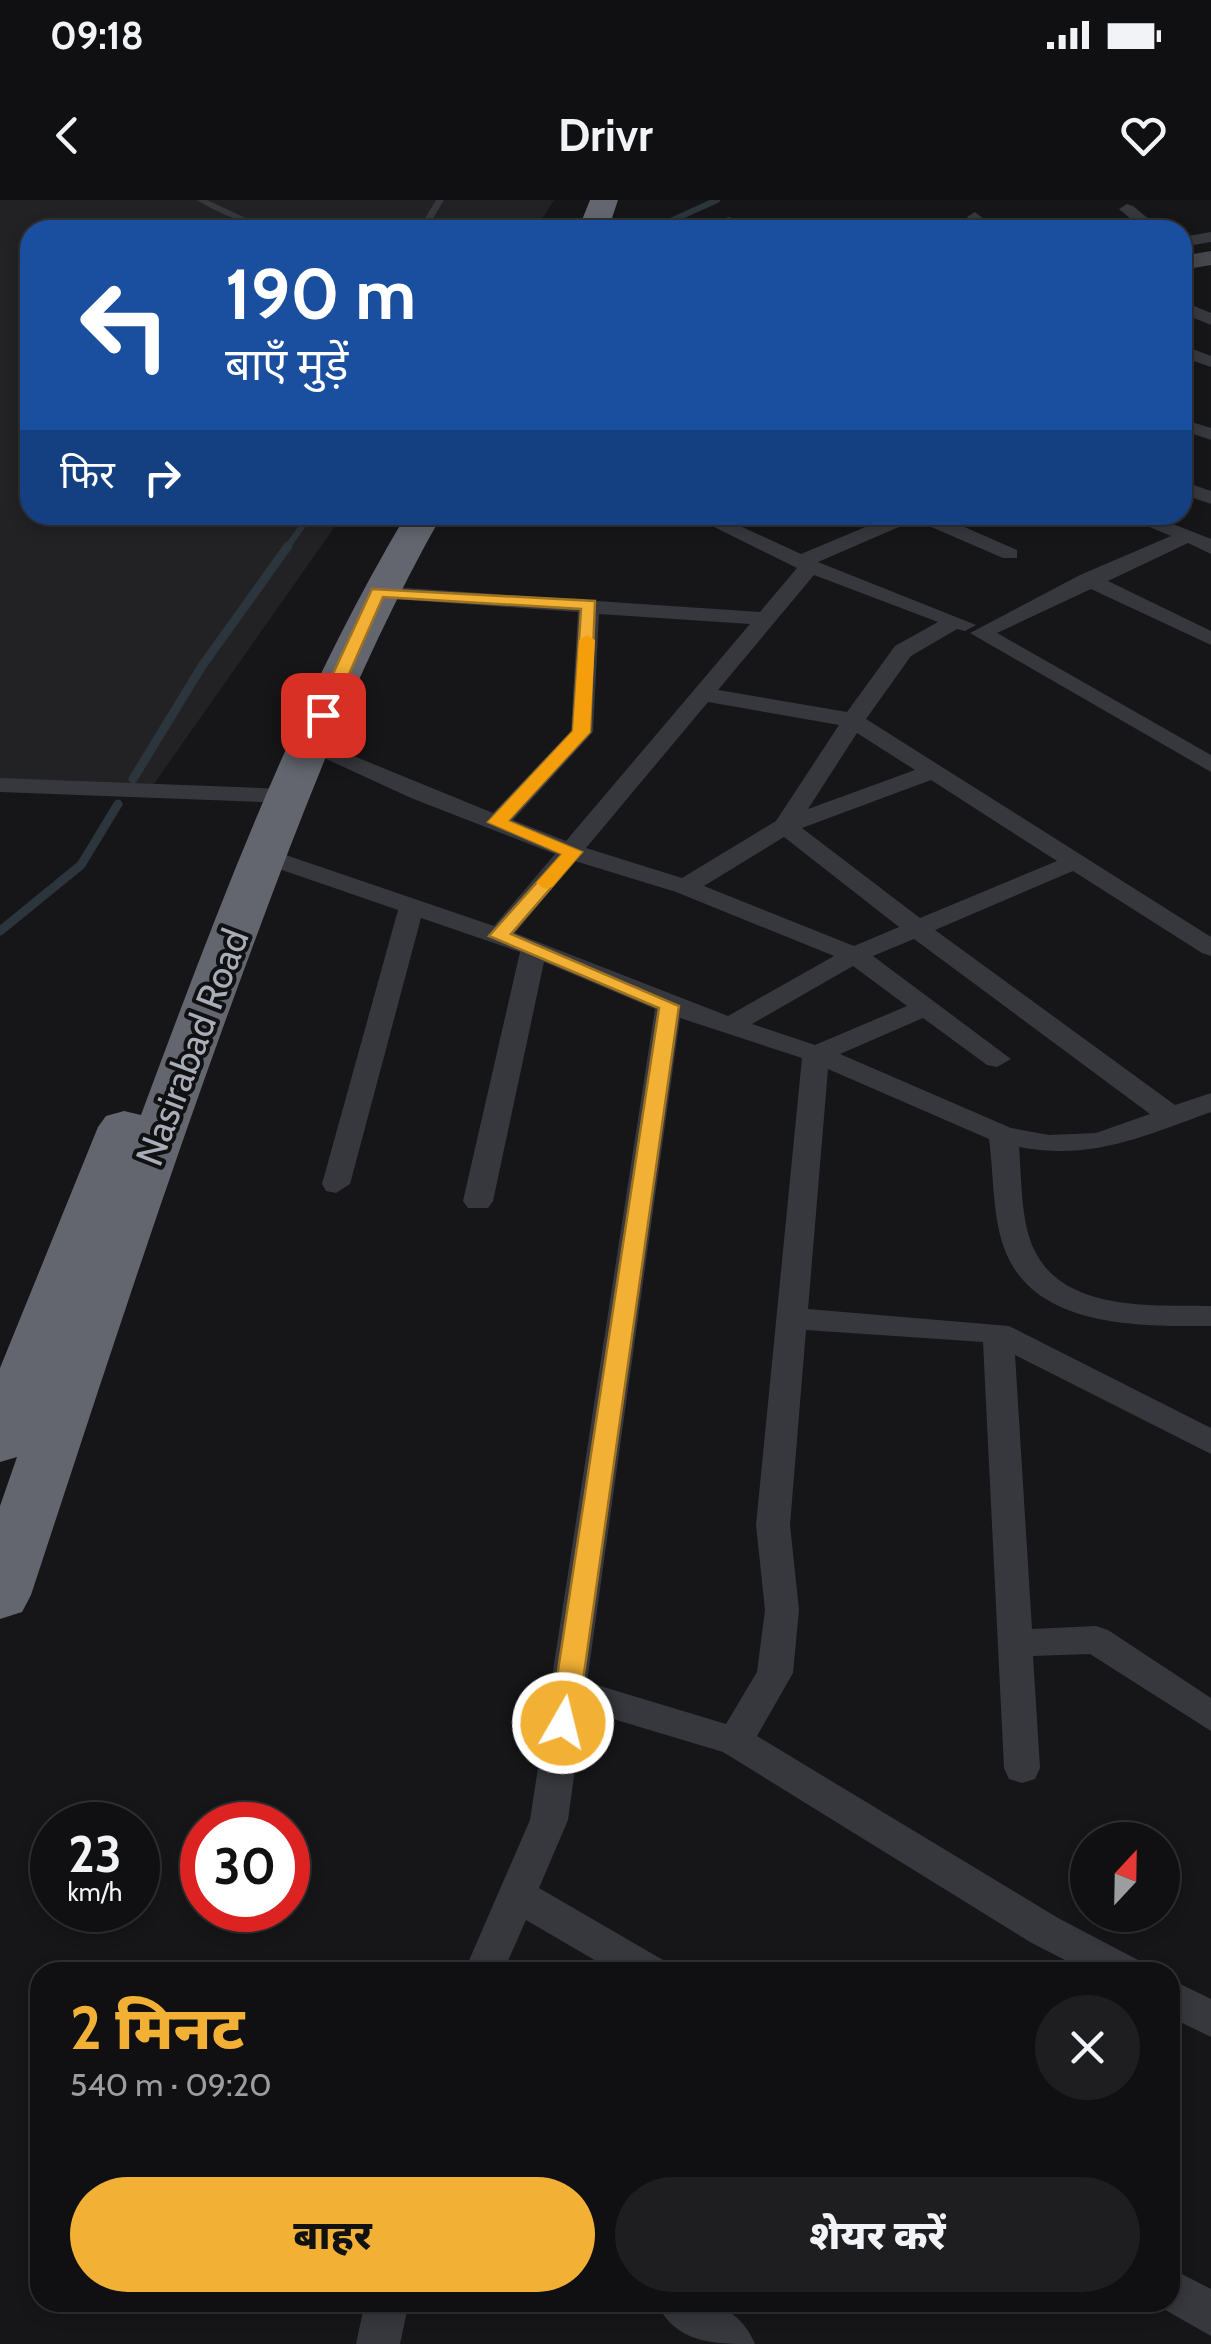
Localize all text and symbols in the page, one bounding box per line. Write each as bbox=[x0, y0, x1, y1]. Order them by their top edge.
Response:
text: 09:18 bbox=[50, 12, 144, 59]
icon: back bbox=[40, 108, 95, 163]
text: Drivr bbox=[558, 108, 653, 162]
icon: heart bbox=[1116, 108, 1171, 163]
text: 190 m bbox=[225, 251, 416, 337]
icon: left bbox=[60, 260, 190, 390]
text: बाएँ मुड़ें bbox=[225, 337, 348, 391]
icon: right bbox=[135, 450, 190, 505]
text: फिर bbox=[60, 451, 115, 498]
pin bbox=[281, 673, 366, 758]
icon: arrive bbox=[296, 688, 351, 743]
street label: Nasirabad Road bbox=[125, 922, 259, 1172]
position arrow bbox=[511, 1671, 615, 1775]
speed limit sign: 30 bbox=[180, 1802, 310, 1932]
north arrow bbox=[1070, 1822, 1180, 1932]
map controls bbox=[1070, 1822, 1180, 1932]
text: 23 bbox=[68, 1824, 122, 1885]
text: km/h bbox=[68, 1877, 122, 1907]
text: 2 मिनट bbox=[70, 1991, 244, 2064]
button: close bbox=[1035, 1995, 1140, 2100]
text: 540 m · 09:20 bbox=[70, 2065, 272, 2104]
button: बाहर bbox=[70, 2177, 595, 2292]
button: शेयर करें bbox=[615, 2177, 1140, 2292]

